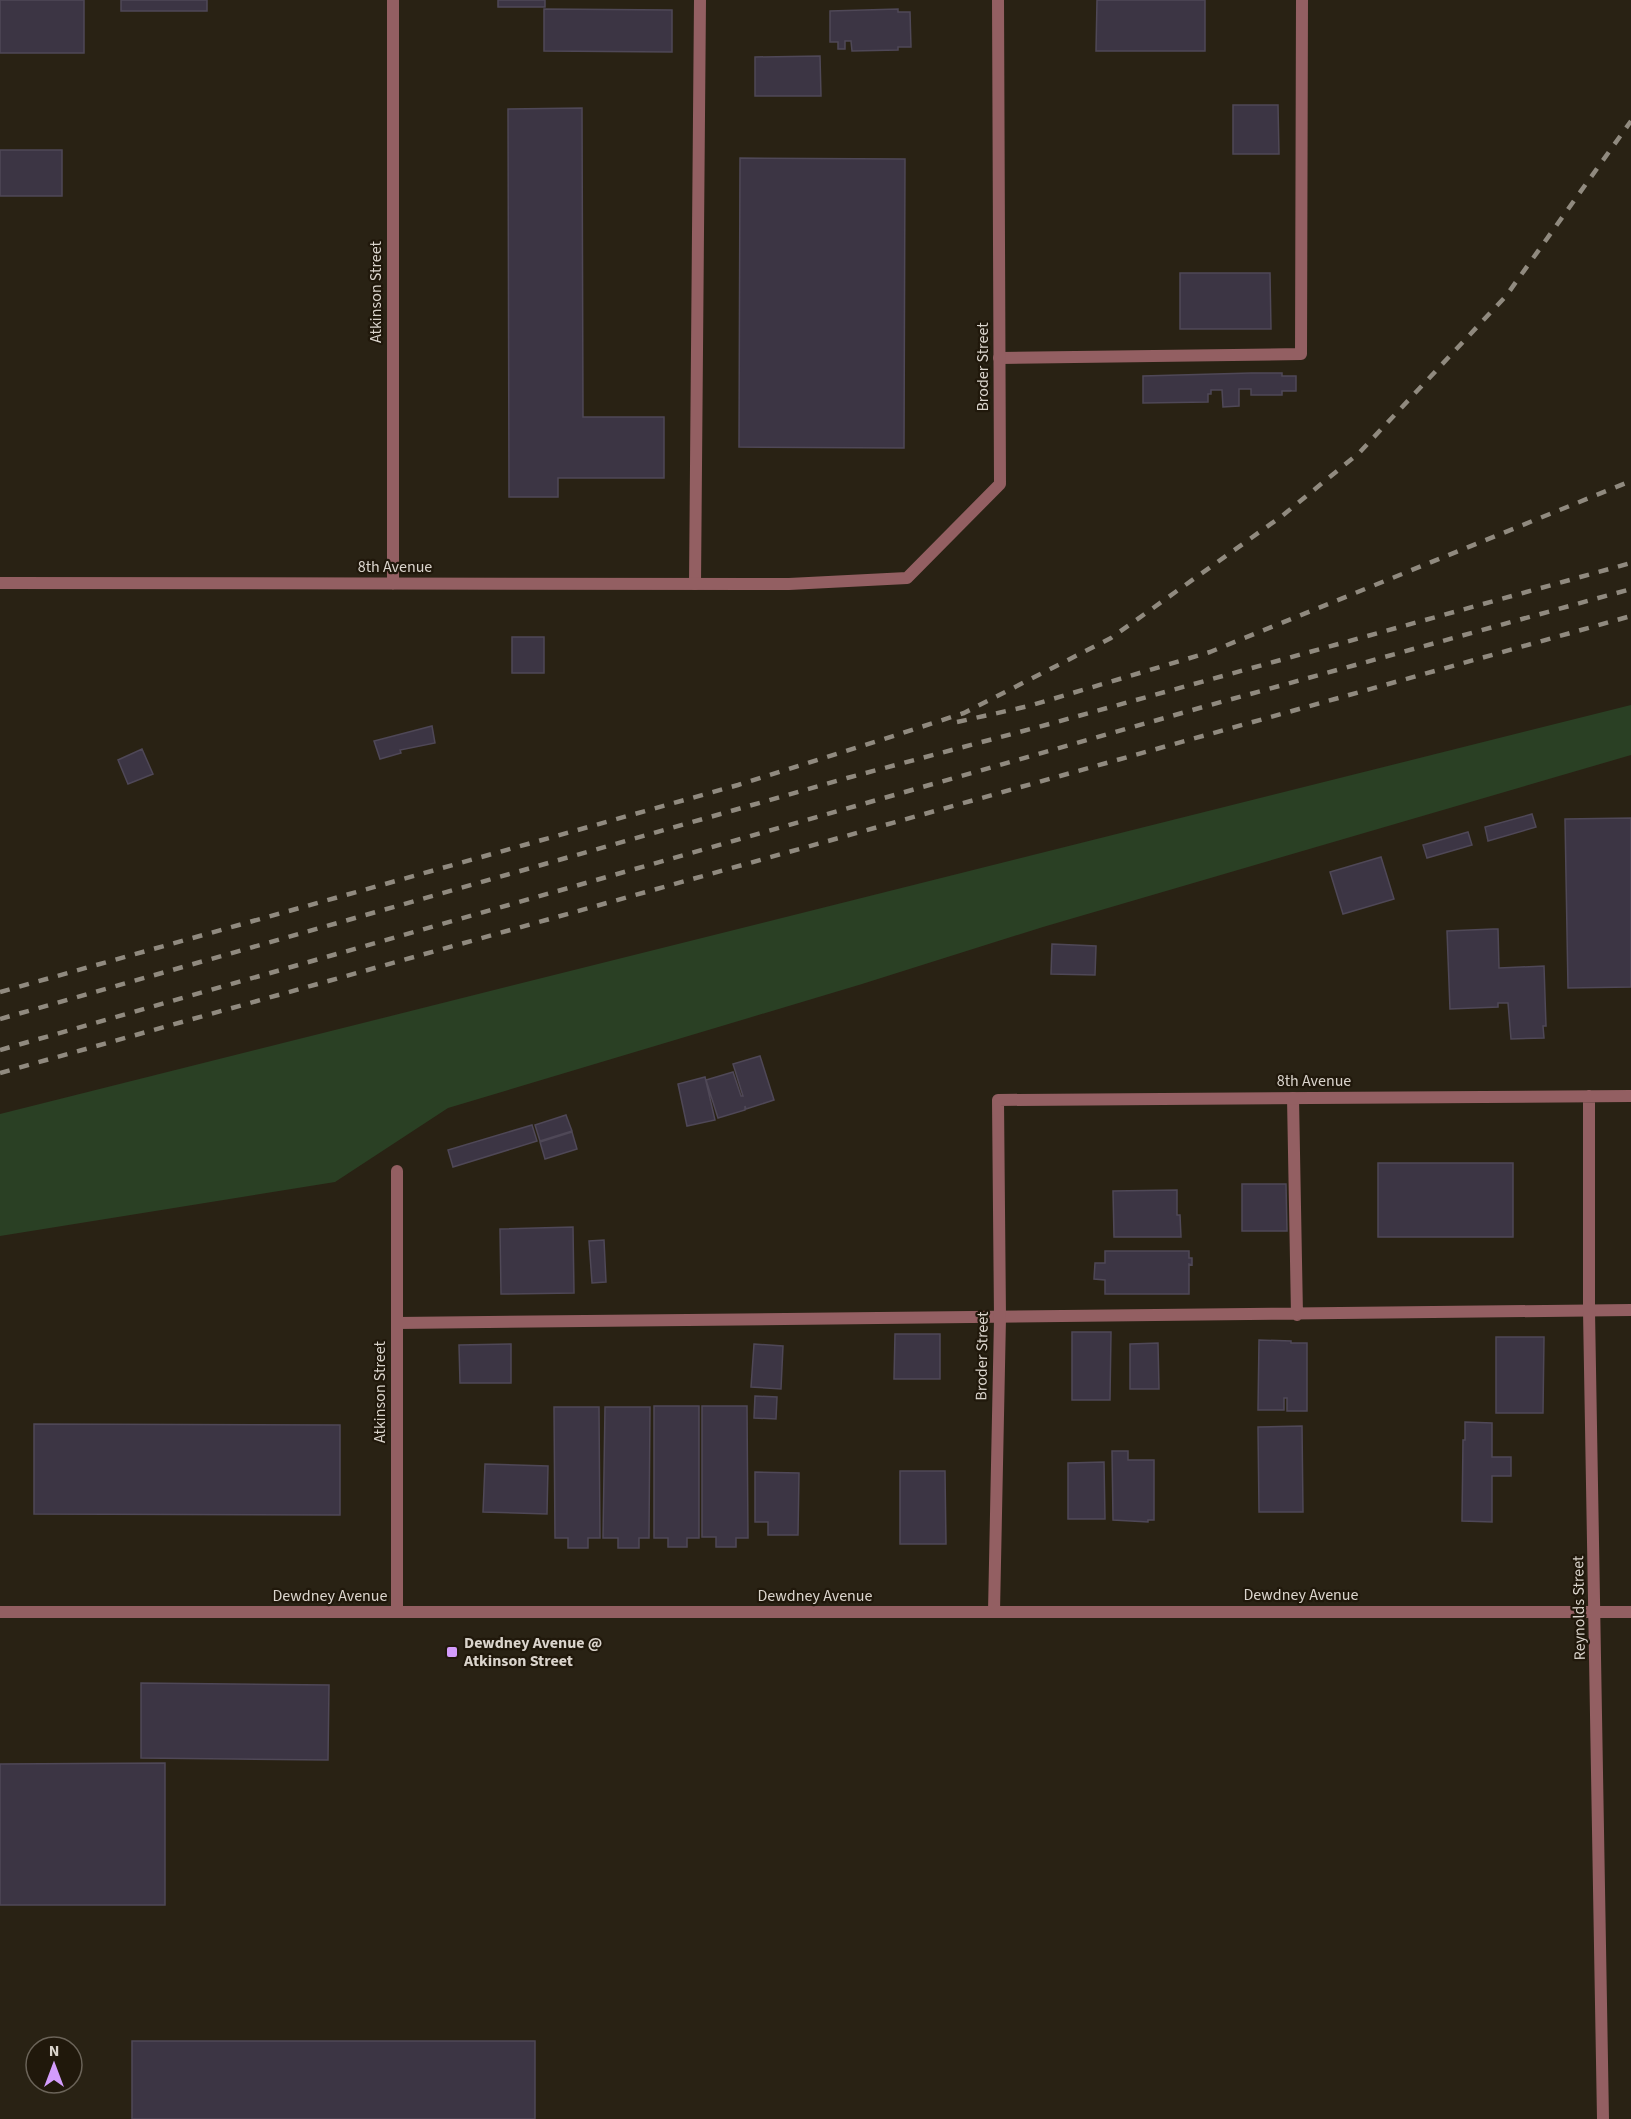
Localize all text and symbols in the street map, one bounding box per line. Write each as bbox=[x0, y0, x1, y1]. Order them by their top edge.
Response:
street label: Atkinson Street bbox=[365, 240, 387, 343]
street label: Broder Street bbox=[972, 322, 994, 412]
street label: 8th Avenue bbox=[358, 556, 432, 578]
street label: 8th Avenue bbox=[1277, 1070, 1351, 1092]
street label: Broder Street bbox=[970, 1311, 994, 1401]
street label: Atkinson Street bbox=[369, 1340, 391, 1443]
street label: Reynolds Street bbox=[1567, 1555, 1591, 1661]
street label: Dewdney Avenue bbox=[1244, 1584, 1359, 1606]
street label: Dewdney Avenue bbox=[273, 1585, 388, 1607]
street label: Dewdney Avenue bbox=[758, 1585, 873, 1607]
place label: Dewdney Avenue @ Atkinson Street bbox=[463, 1632, 602, 1672]
marker: Dewdney Avenue @ Atkinson Street bbox=[445, 1645, 459, 1659]
north arrow bbox=[24, 2035, 84, 2095]
text: N bbox=[49, 2040, 59, 2062]

